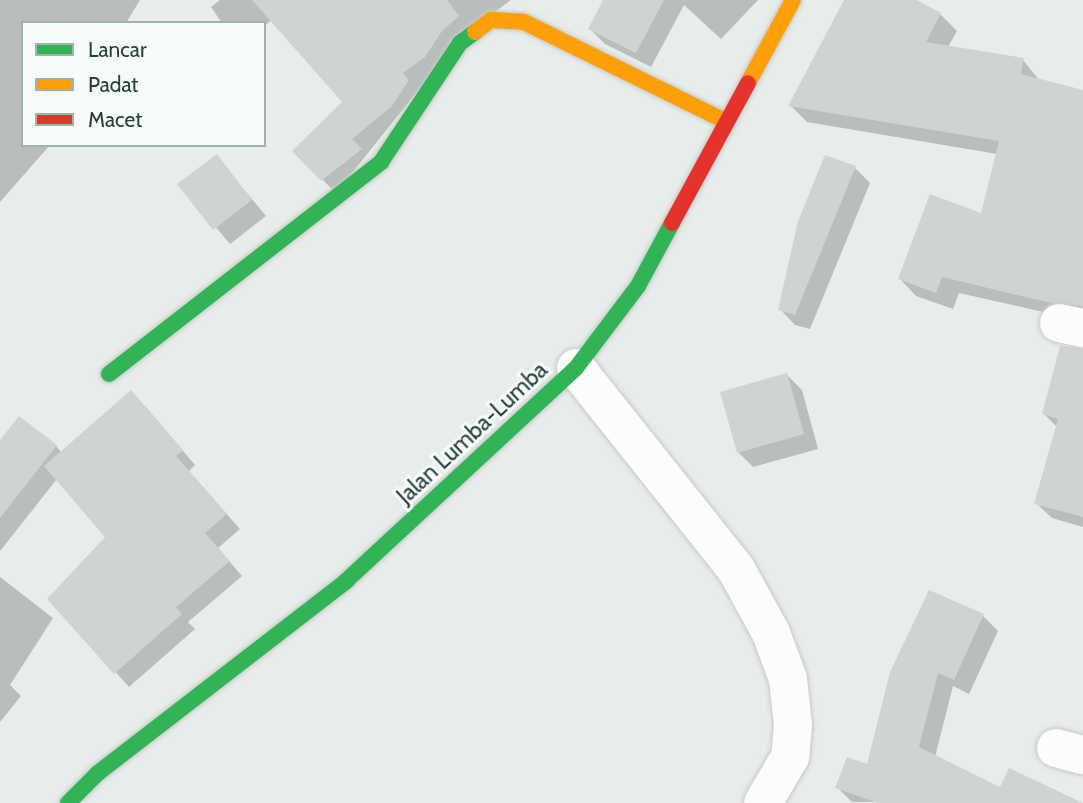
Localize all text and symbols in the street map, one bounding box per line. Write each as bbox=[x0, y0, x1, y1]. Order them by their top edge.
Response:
legend bbox=[21, 21, 266, 147]
text: Lancar bbox=[88, 37, 147, 62]
text: Padat bbox=[88, 72, 138, 97]
text: Macet bbox=[88, 107, 142, 132]
street label: Jalan Lumba-Lumba bbox=[391, 356, 553, 510]

